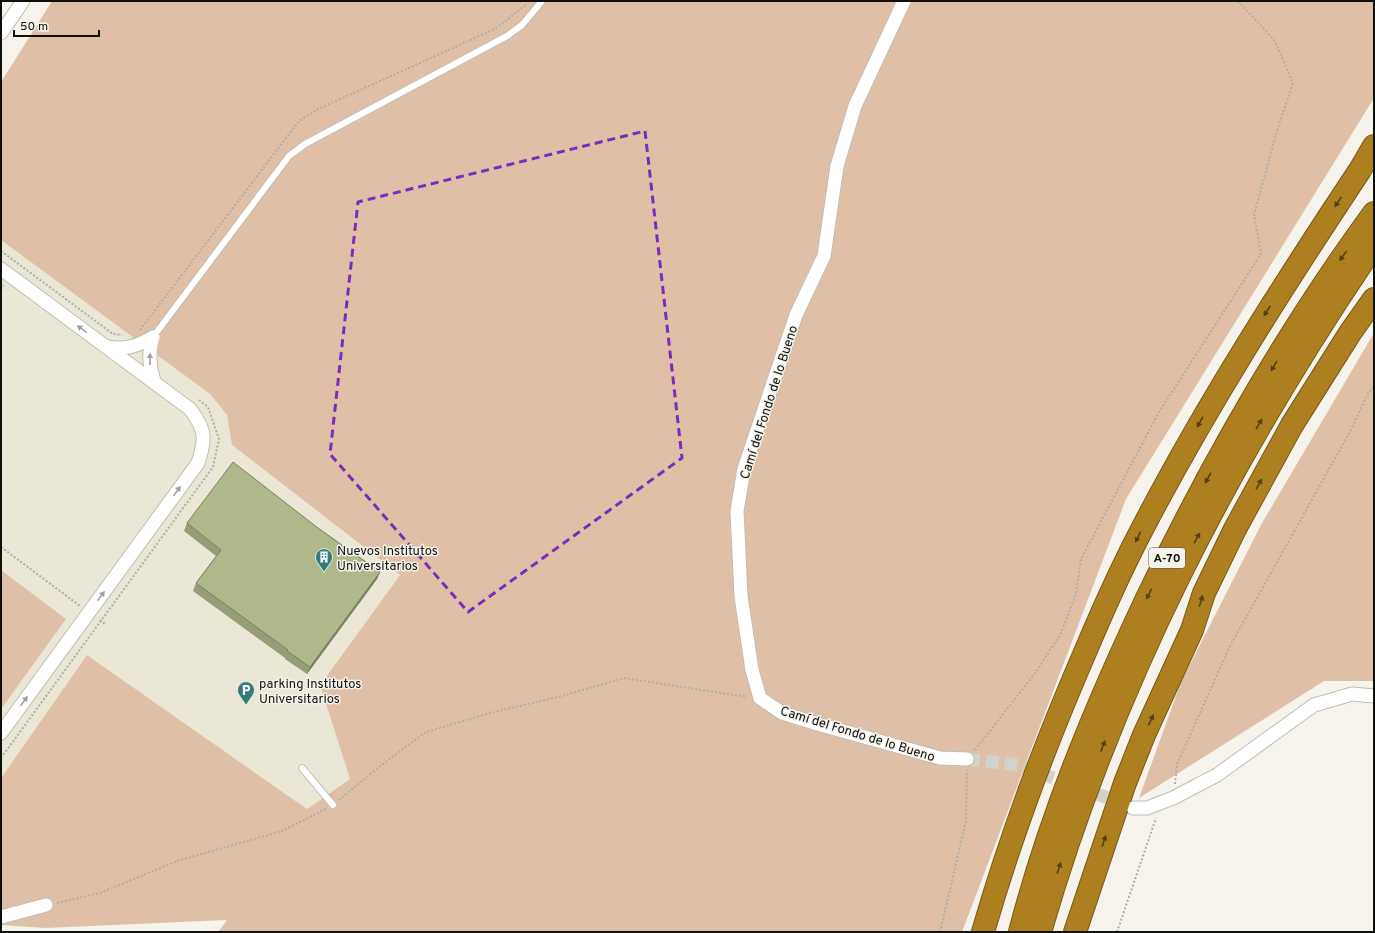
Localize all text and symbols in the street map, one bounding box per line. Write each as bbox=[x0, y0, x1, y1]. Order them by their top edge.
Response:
scale bar bbox=[14, 12, 99, 38]
text: 50 m bbox=[20, 19, 48, 35]
one-way arrow bbox=[1335, 197, 1342, 208]
one-way arrow bbox=[1339, 251, 1347, 261]
one-way arrow bbox=[1263, 306, 1271, 316]
street label: Camí del Fondo de lo Bueno bbox=[737, 324, 802, 482]
one-way arrow bbox=[77, 325, 88, 333]
one-way arrow bbox=[147, 352, 153, 365]
one-way arrow bbox=[1270, 360, 1277, 372]
one-way arrow bbox=[1196, 416, 1203, 428]
one-way arrow bbox=[1256, 418, 1263, 430]
one-way arrow bbox=[1205, 472, 1212, 484]
one-way arrow bbox=[1256, 479, 1263, 490]
one-way arrow bbox=[173, 486, 182, 497]
one-way arrow bbox=[1135, 531, 1141, 542]
one-way arrow bbox=[1194, 532, 1200, 544]
place label: Nuevos Institutos Universitarios bbox=[337, 544, 438, 575]
building icon: Nuevos Institutos Universitarios bbox=[314, 547, 334, 572]
road number: A-70 bbox=[1149, 548, 1185, 568]
one-way arrow bbox=[1146, 588, 1152, 600]
one-way arrow bbox=[97, 591, 105, 602]
one-way arrow bbox=[1198, 594, 1204, 606]
place label: parking Institutos Universitarios bbox=[259, 677, 361, 708]
parking icon: parking Institutos Universitarios bbox=[236, 680, 256, 705]
one-way arrow bbox=[20, 696, 28, 707]
street label: Camí del Fondo de lo Bueno bbox=[778, 704, 937, 766]
one-way arrow bbox=[1147, 714, 1154, 726]
one-way arrow bbox=[1101, 739, 1107, 751]
one-way arrow bbox=[1101, 835, 1107, 847]
one-way arrow bbox=[1056, 861, 1062, 873]

